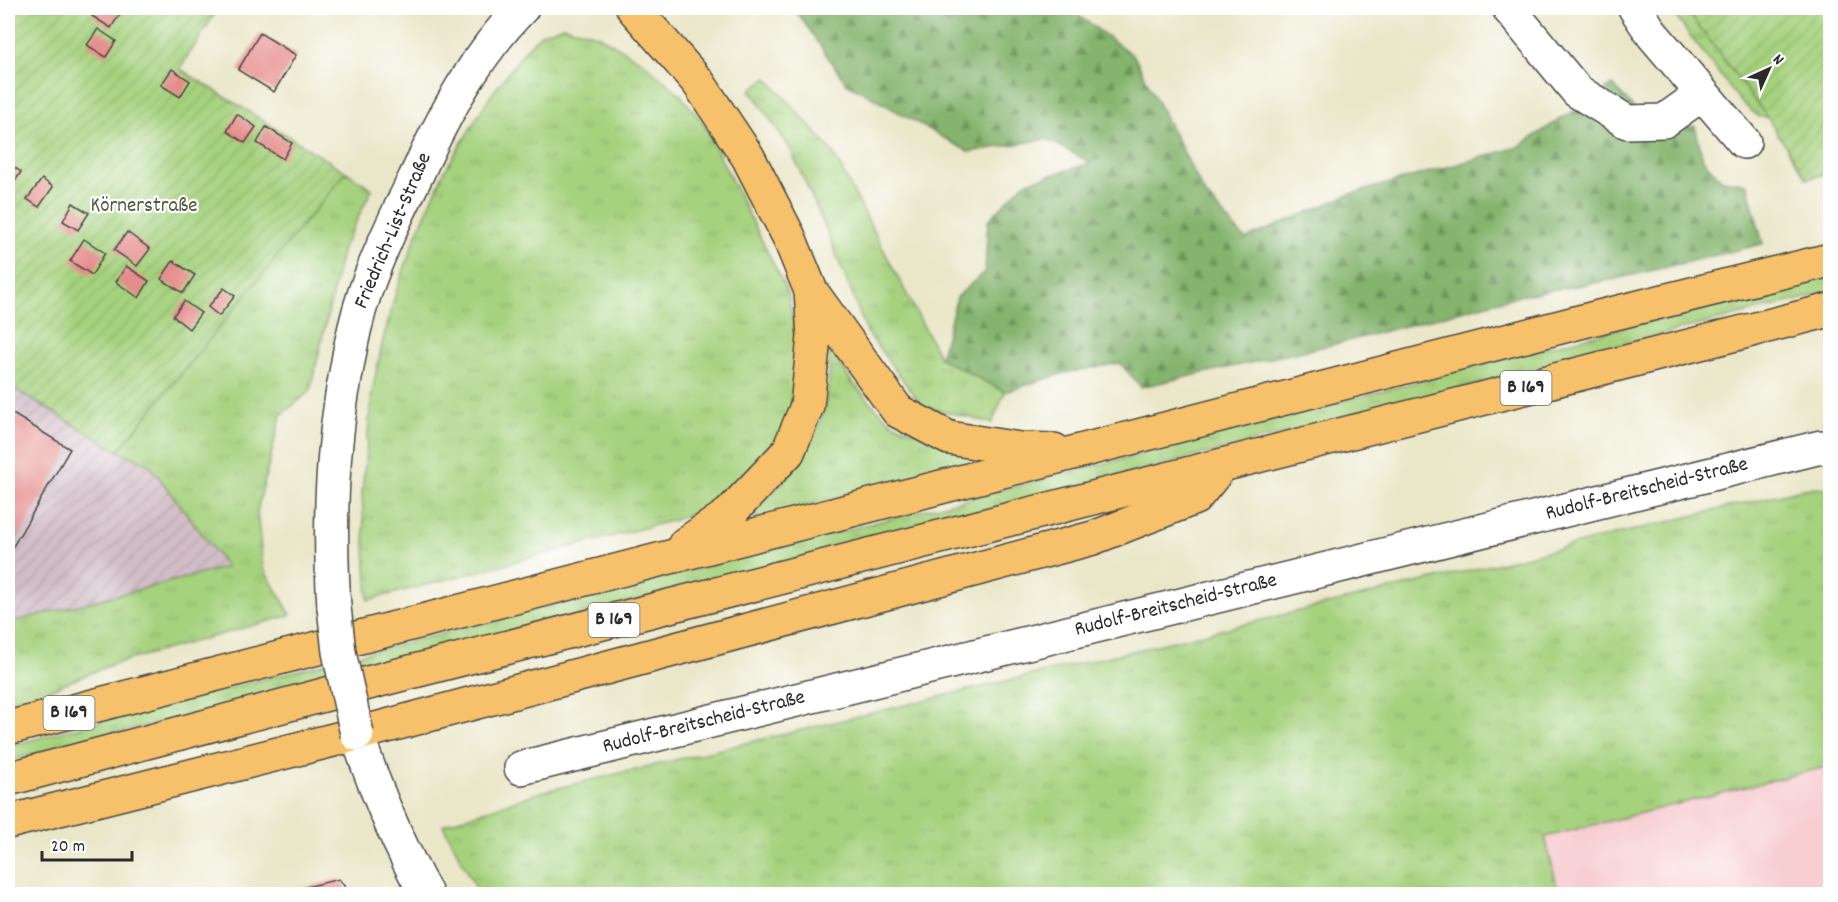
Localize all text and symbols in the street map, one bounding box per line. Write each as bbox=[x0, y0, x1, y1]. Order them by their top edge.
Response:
north arrow bbox=[1739, 39, 1799, 99]
text: N bbox=[1767, 49, 1789, 71]
street label: Friedrich-List-Straße bbox=[348, 148, 440, 314]
park label: Körnerstraße bbox=[90, 192, 198, 222]
road number: B 169 bbox=[1500, 371, 1552, 405]
street label: Rudolf-Breitscheid-Straße bbox=[1543, 450, 1751, 530]
street label: Rudolf-Breitscheid-Straße bbox=[1072, 566, 1280, 646]
road number: B 169 bbox=[588, 603, 640, 637]
street label: Rudolf-Breitscheid-Straße bbox=[600, 683, 808, 763]
road number: B 169 bbox=[44, 696, 94, 730]
scale bar bbox=[42, 824, 132, 862]
text: 20 m bbox=[51, 835, 85, 860]

